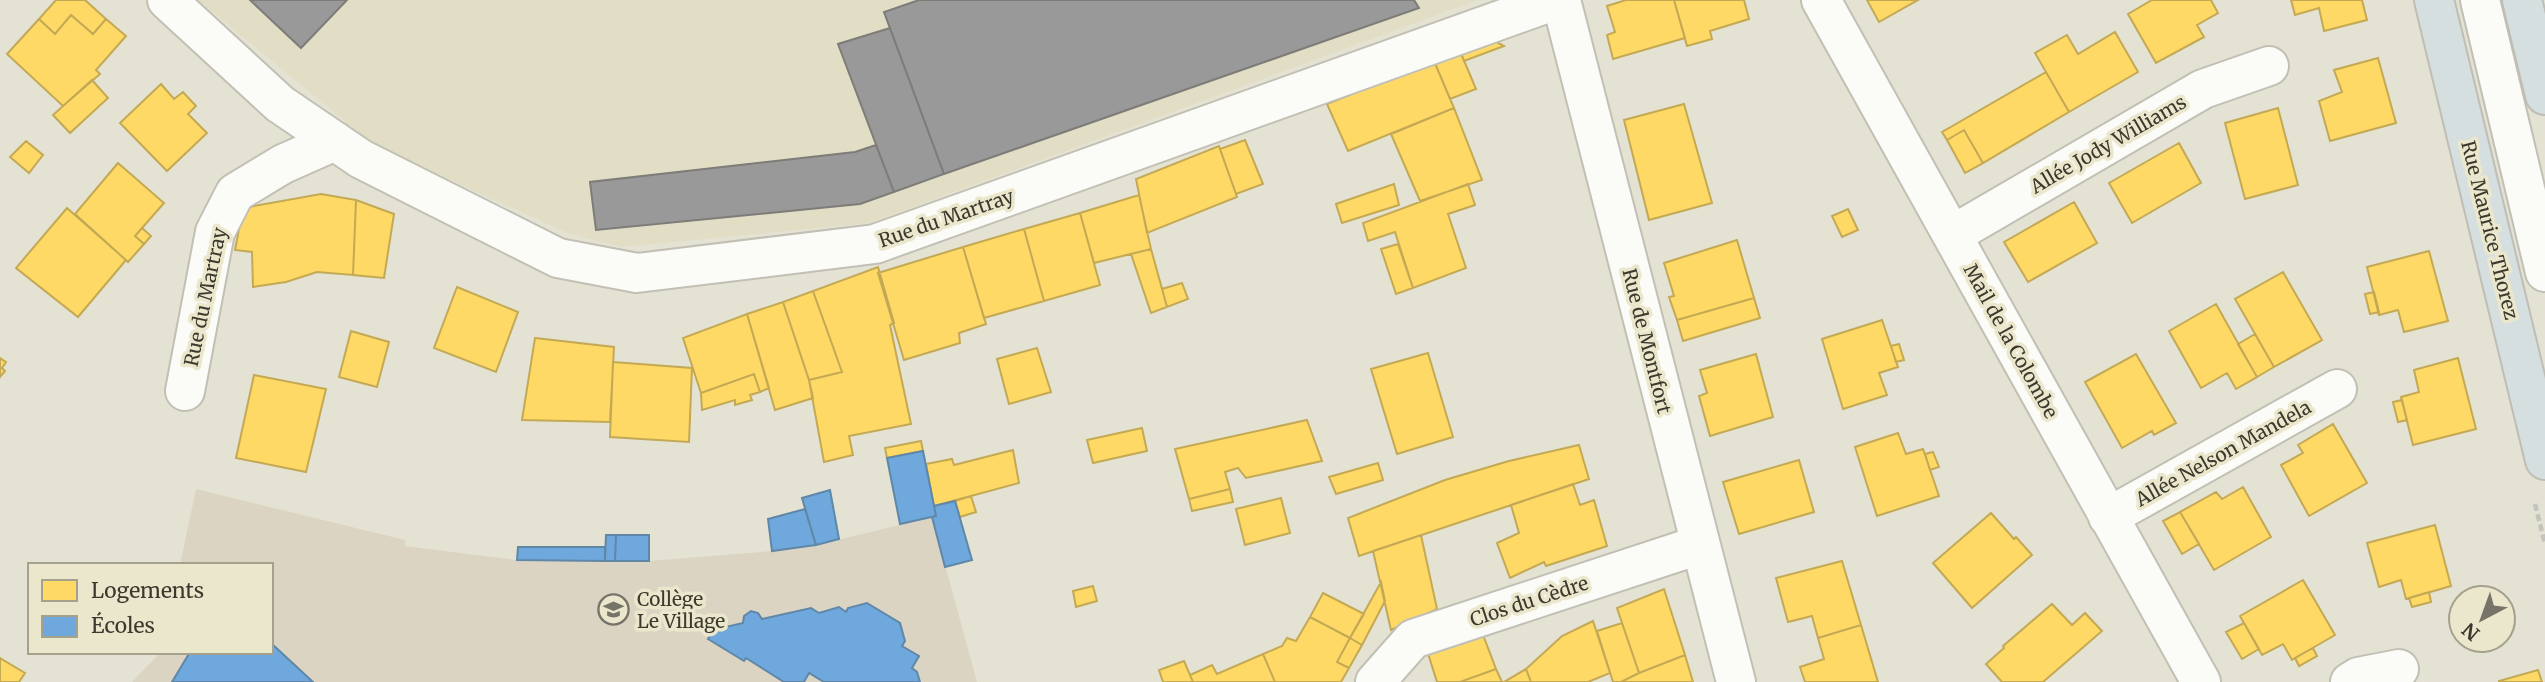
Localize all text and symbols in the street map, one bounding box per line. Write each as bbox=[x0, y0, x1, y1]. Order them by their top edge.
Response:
street label: Allée Jody Williams bbox=[2025, 90, 2190, 199]
street label: Rue Maurice Thorez bbox=[2456, 138, 2524, 322]
street label: Rue du Martray bbox=[875, 184, 1017, 252]
street label: Rue du Martray bbox=[179, 225, 231, 369]
street label: Mail de la Colombe bbox=[1959, 260, 2063, 422]
street label: Rue de Montfort bbox=[1617, 266, 1677, 417]
street label: Allée Nelson Mandela bbox=[2130, 395, 2315, 512]
legend bbox=[28, 563, 273, 654]
street label: Clos du Cèdre bbox=[1467, 571, 1591, 631]
text: Logements bbox=[91, 577, 204, 604]
north arrow bbox=[2447, 584, 2517, 654]
place label: Collège Le Village bbox=[637, 587, 725, 633]
school or university icon: Collège Le Village bbox=[597, 593, 631, 627]
text: Écoles bbox=[91, 611, 155, 639]
text: N bbox=[2457, 618, 2484, 646]

